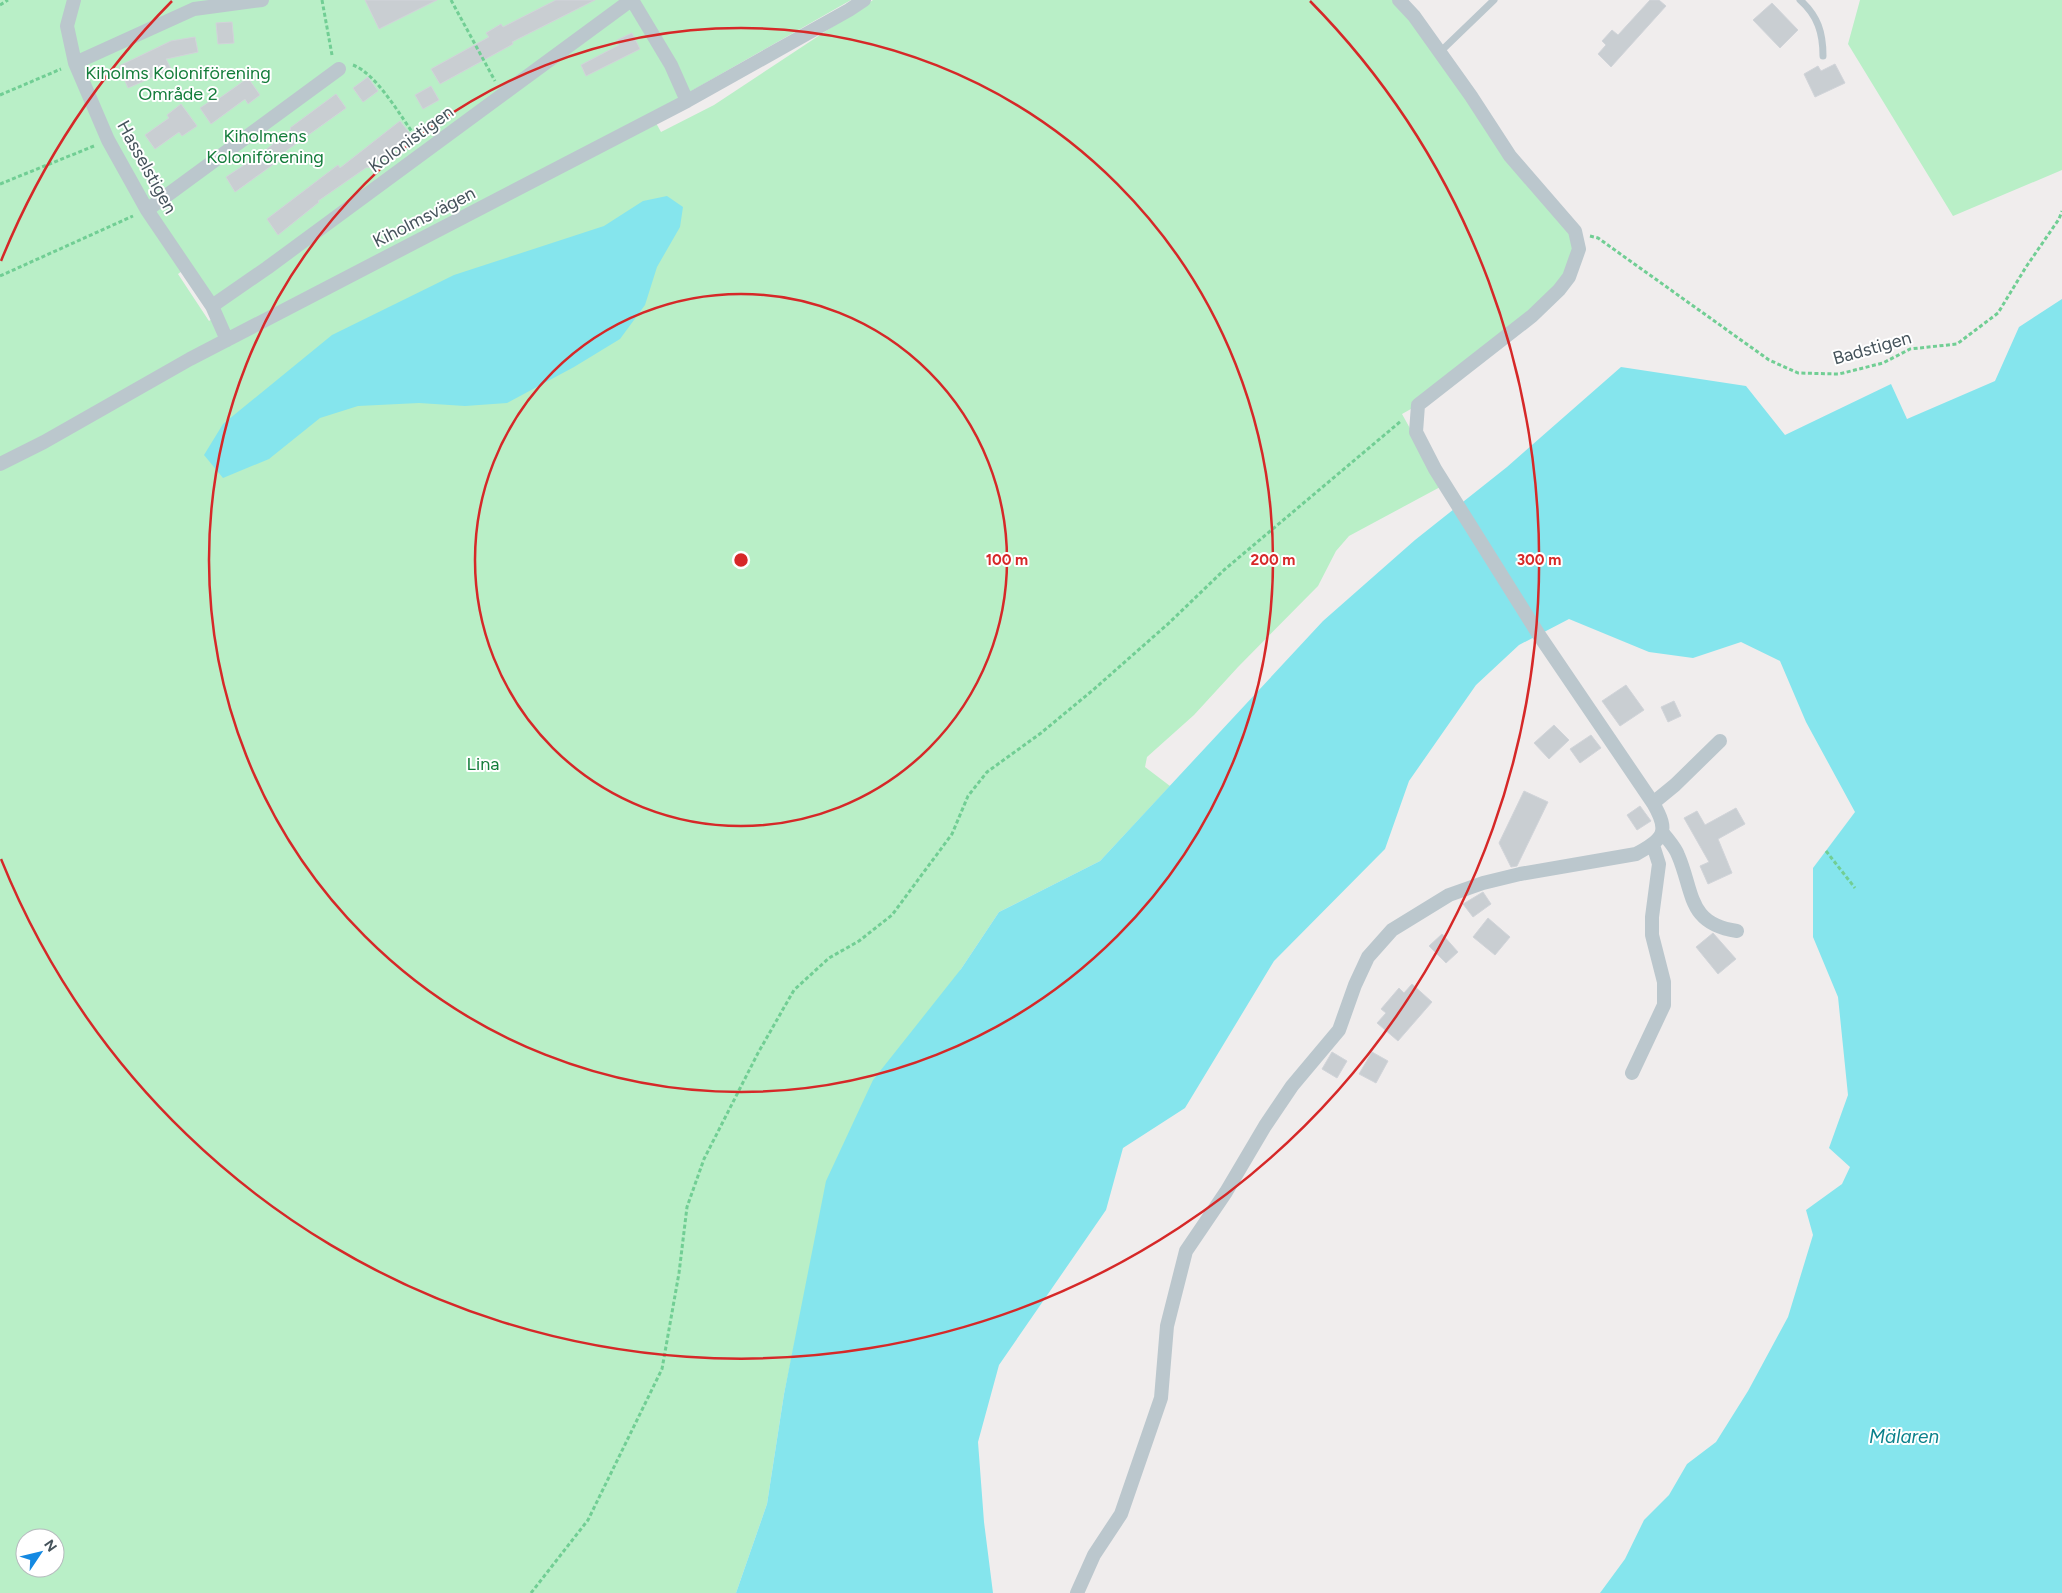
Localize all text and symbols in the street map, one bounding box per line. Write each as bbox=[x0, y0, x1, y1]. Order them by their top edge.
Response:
park label: Kiholms Koloniförening Område 2 bbox=[85, 62, 271, 105]
street label: Kolonistigen bbox=[364, 101, 458, 177]
street label: Hasselstigen bbox=[112, 117, 182, 217]
park label: Kiholmens Koloniförening bbox=[206, 125, 324, 168]
street label: Kiholmsvägen bbox=[369, 182, 479, 252]
street label: Badstigen bbox=[1830, 326, 1914, 370]
centre of rings bbox=[732, 551, 750, 569]
text: 100 m bbox=[986, 551, 1028, 569]
text: 200 m bbox=[1251, 551, 1295, 569]
text: 300 m bbox=[1517, 551, 1561, 569]
park label: Lina bbox=[467, 753, 499, 775]
water label: Mälaren bbox=[1869, 1425, 1939, 1448]
north arrow bbox=[15, 1528, 65, 1578]
text: N bbox=[40, 1537, 60, 1555]

